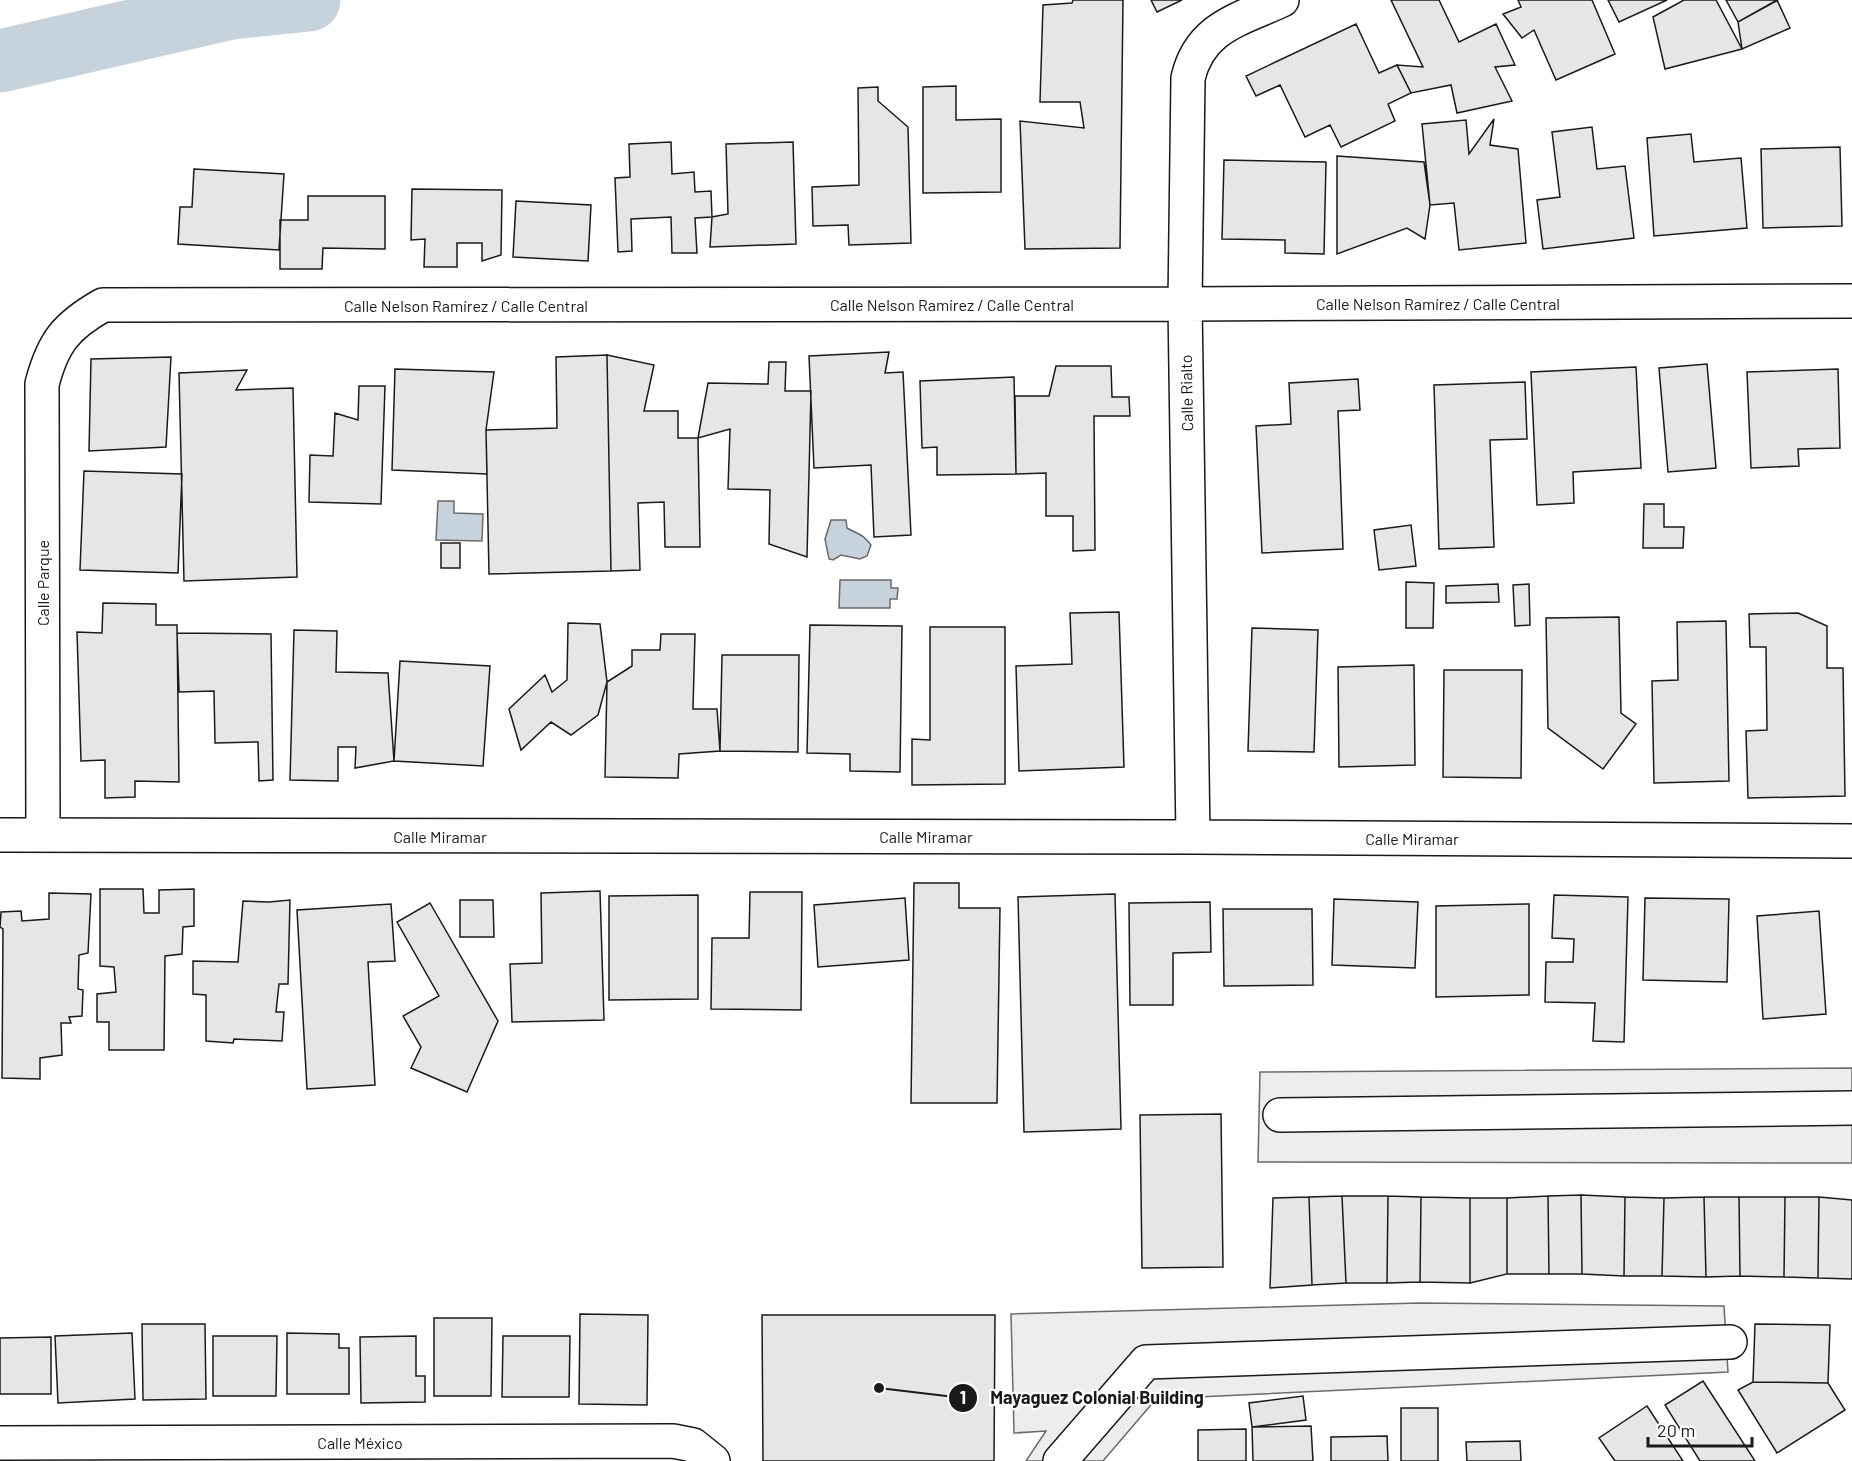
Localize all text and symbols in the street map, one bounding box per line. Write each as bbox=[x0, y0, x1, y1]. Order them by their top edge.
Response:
street label: Calle Nelson Ramírez / Calle Central bbox=[1316, 294, 1560, 313]
street label: Calle Nelson Ramírez / Calle Central bbox=[830, 295, 1074, 314]
street label: Calle Nelson Ramírez / Calle Central bbox=[344, 296, 588, 315]
street label: Calle Rialto bbox=[1176, 354, 1196, 432]
street label: Calle Parque bbox=[33, 540, 52, 626]
street label: Calle Miramar bbox=[393, 827, 487, 846]
street label: Calle Miramar bbox=[879, 827, 973, 846]
street label: Calle Miramar bbox=[1365, 829, 1459, 848]
callout: Mayaguez Colonial Building bbox=[948, 1380, 1216, 1416]
text: 1 bbox=[960, 1386, 966, 1408]
text: Mayaguez Colonial Building bbox=[990, 1386, 1204, 1408]
scale bar bbox=[1648, 1410, 1752, 1448]
text: 20 m bbox=[1657, 1419, 1695, 1441]
street label: Calle México bbox=[317, 1433, 403, 1452]

